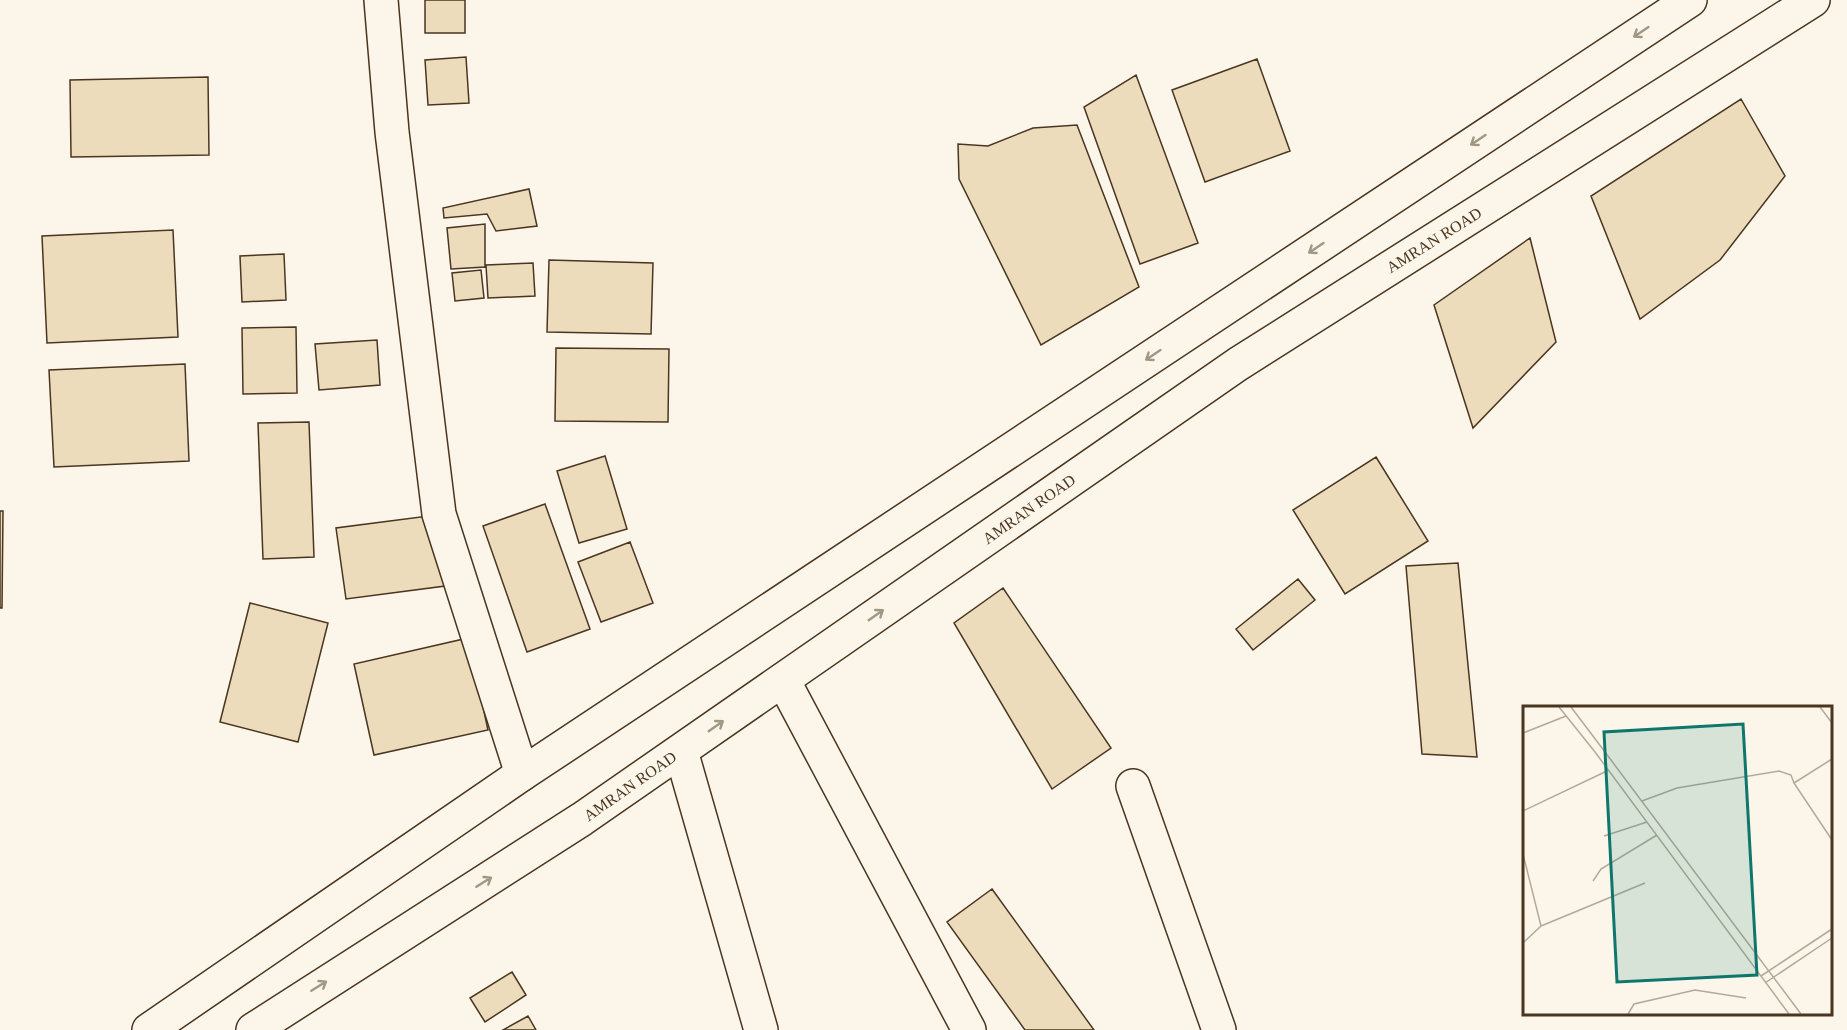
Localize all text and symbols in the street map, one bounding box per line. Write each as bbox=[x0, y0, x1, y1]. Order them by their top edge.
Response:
one-way arrow bbox=[1633, 27, 1650, 39]
one-way arrow bbox=[1471, 134, 1487, 146]
street label: AMRAN ROAD bbox=[1383, 204, 1485, 276]
one-way arrow bbox=[1308, 242, 1325, 254]
one-way arrow bbox=[1145, 349, 1162, 362]
street label: AMRAN ROAD bbox=[980, 471, 1078, 547]
one-way arrow bbox=[867, 609, 884, 621]
inset map bbox=[1523, 706, 1832, 1015]
one-way arrow bbox=[707, 720, 723, 732]
street label: AMRAN ROAD bbox=[581, 748, 679, 824]
one-way arrow bbox=[475, 875, 492, 887]
one-way arrow bbox=[311, 980, 328, 993]

